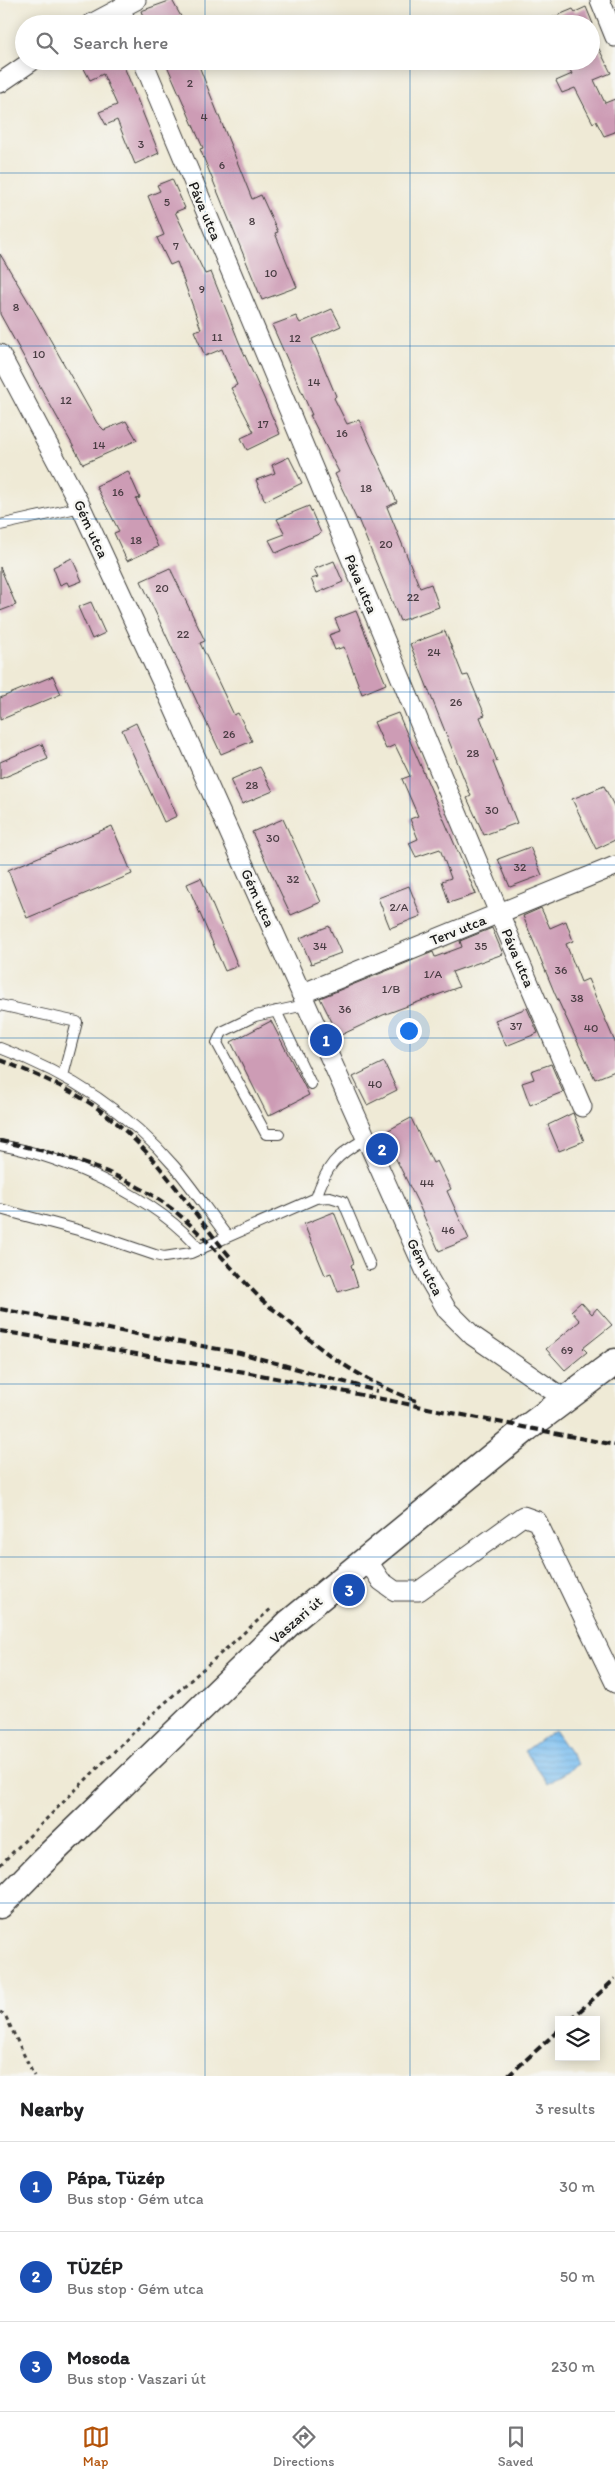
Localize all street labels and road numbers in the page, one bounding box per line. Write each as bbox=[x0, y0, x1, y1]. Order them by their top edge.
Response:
street label: Páva utca bbox=[185, 179, 226, 243]
street label: Gém utca bbox=[70, 497, 112, 561]
street label: Páva utca bbox=[341, 552, 382, 616]
street label: Gém utca bbox=[237, 866, 279, 930]
street label: Terv utca bbox=[427, 911, 489, 949]
street label: Páva utca bbox=[498, 926, 539, 990]
street label: Gém utca bbox=[403, 1235, 447, 1299]
street label: Vaszari út bbox=[266, 1592, 326, 1648]

